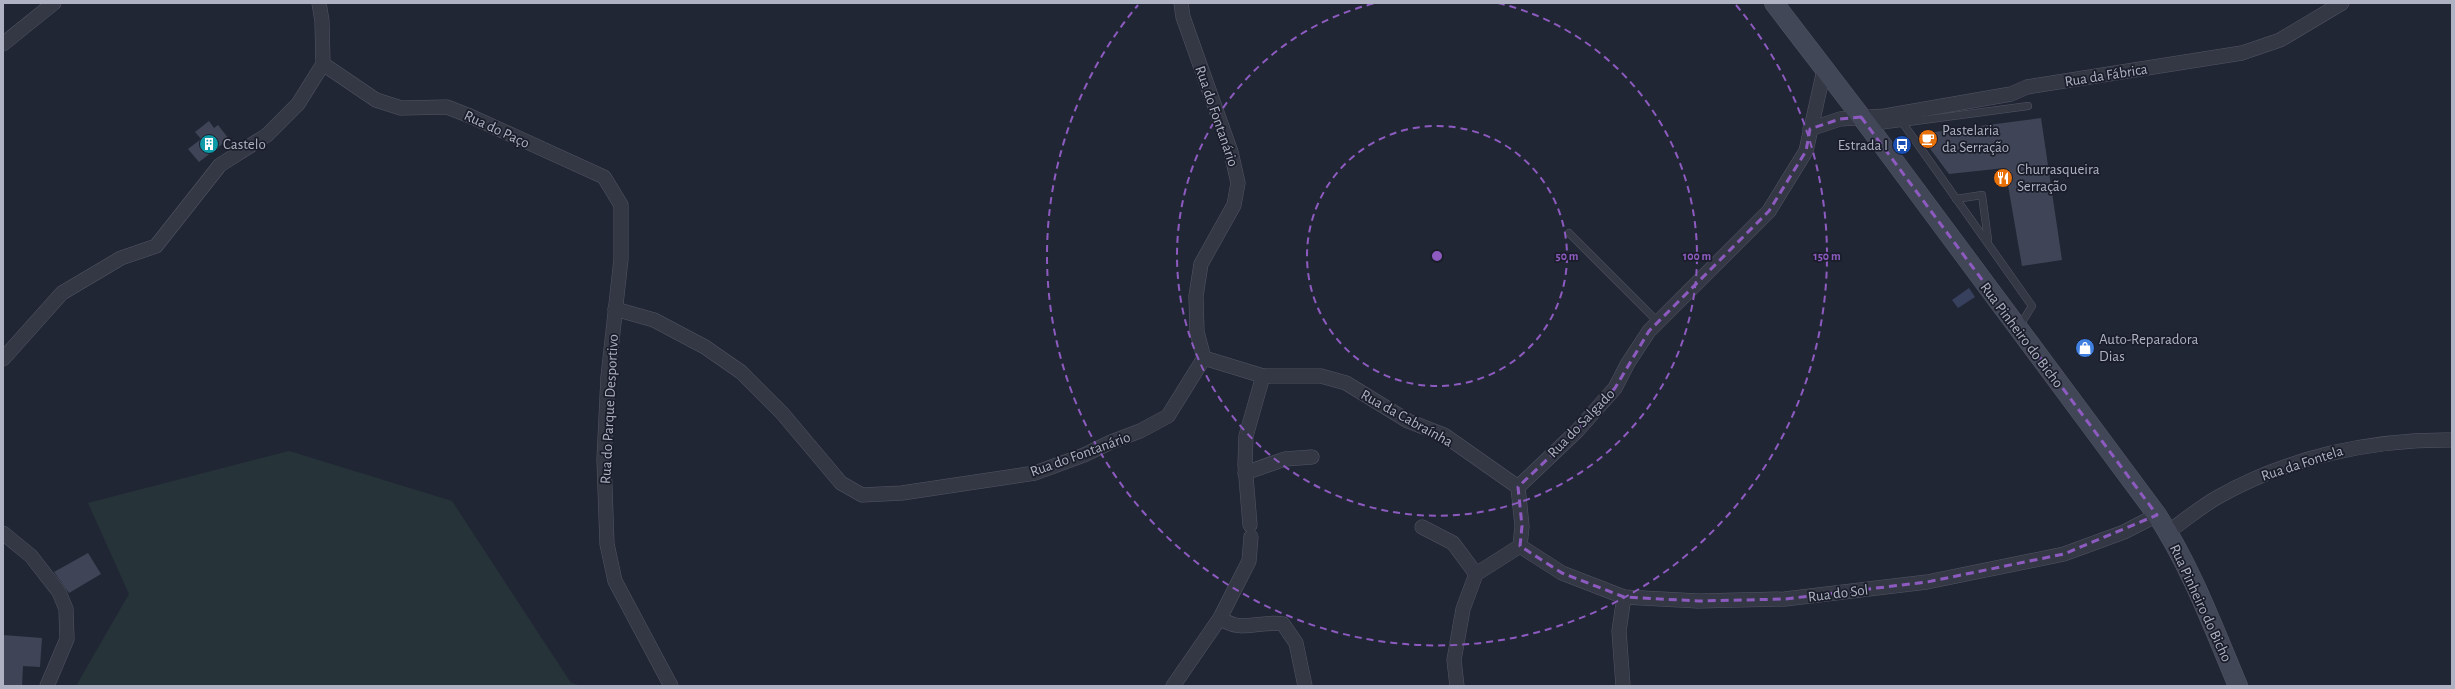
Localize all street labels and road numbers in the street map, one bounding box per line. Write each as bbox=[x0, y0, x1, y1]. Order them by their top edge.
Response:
street label: Rua da Fábrica bbox=[2063, 62, 2149, 89]
street label: Rua do Fontanário bbox=[1192, 64, 1241, 169]
street label: Rua do Paço bbox=[462, 108, 532, 151]
street label: Rua Pinheiro do Bicho bbox=[1977, 280, 2066, 391]
street label: Rua do Parque Desportivo bbox=[598, 334, 621, 484]
street label: Rua do Salgado bbox=[1545, 386, 1618, 461]
street label: Rua da Cabraínha bbox=[1358, 387, 1455, 450]
street label: Rua do Fontanário bbox=[1028, 429, 1132, 480]
street label: Rua da Fontela bbox=[2259, 443, 2345, 484]
street label: Rua Pinheiro do Bicho bbox=[2167, 542, 2234, 664]
street label: Rua do Sol bbox=[1807, 582, 1869, 605]

